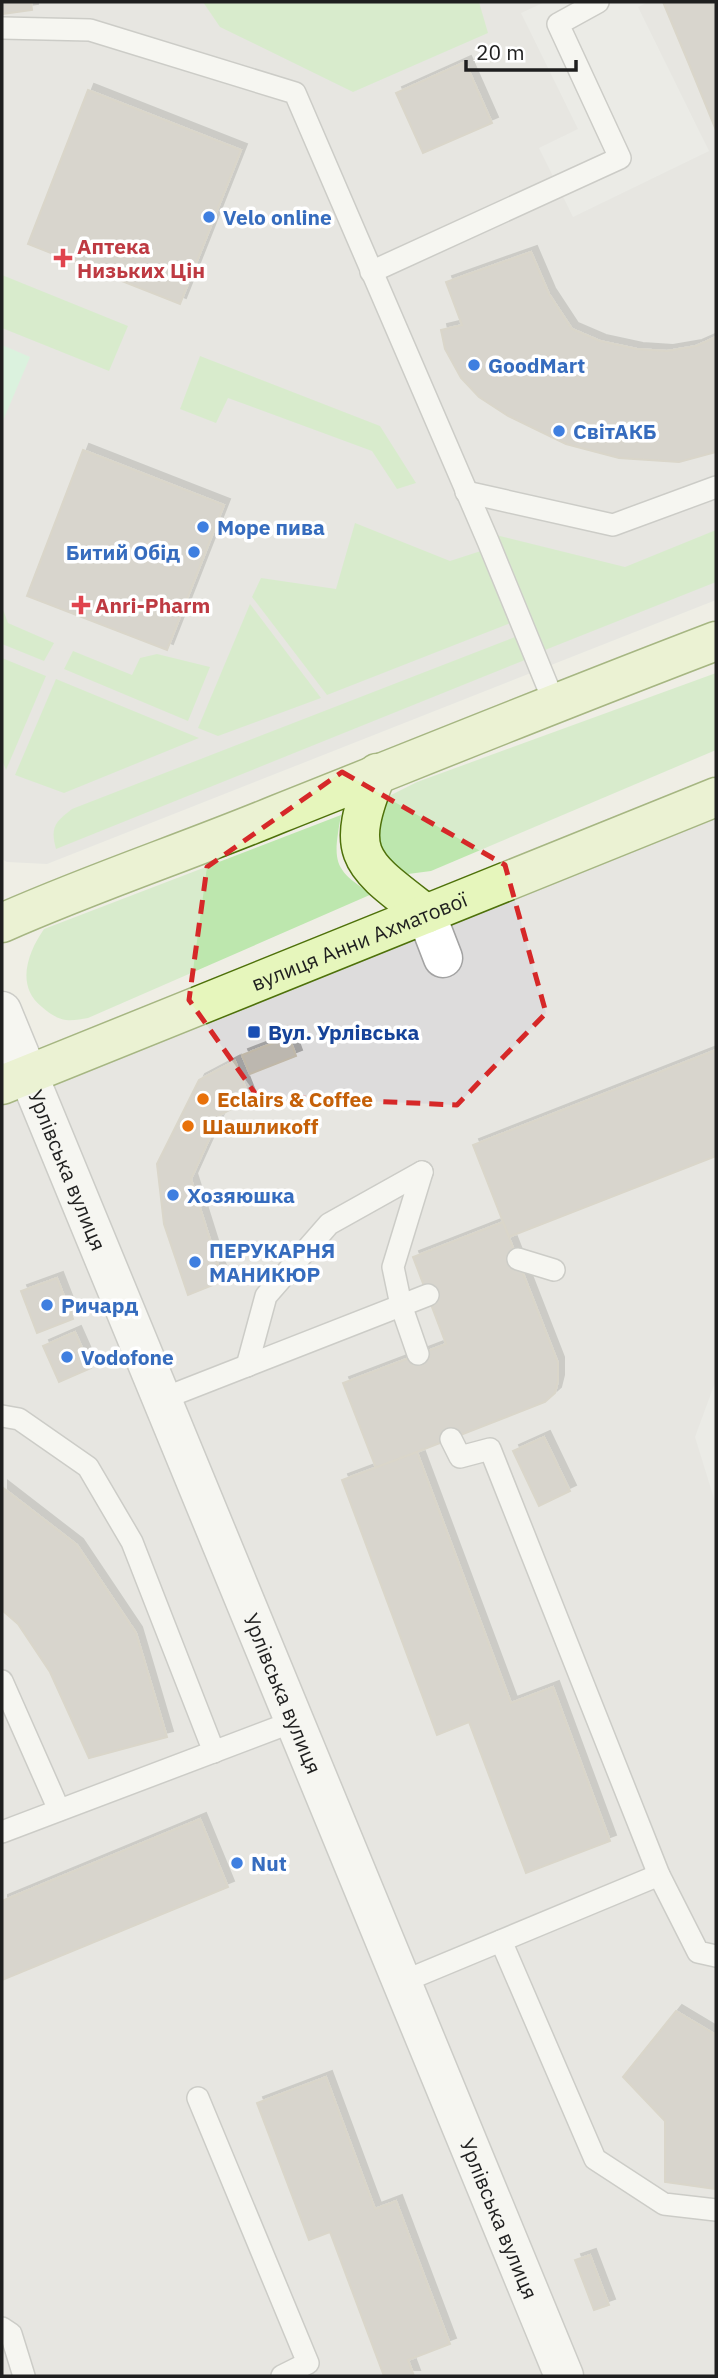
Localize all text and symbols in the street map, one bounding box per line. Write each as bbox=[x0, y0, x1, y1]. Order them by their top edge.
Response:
scale bar bbox=[466, 28, 576, 72]
text: 20 m bbox=[476, 38, 525, 66]
place label: Velo online bbox=[223, 203, 332, 231]
marker: Velo online bbox=[201, 209, 217, 225]
place label: Аптека Низьких Цін bbox=[77, 232, 205, 284]
marker: Аптека Низьких Цін bbox=[55, 250, 71, 266]
place label: GoodMart bbox=[488, 351, 585, 379]
marker: GoodMart bbox=[466, 357, 482, 373]
place label: СвітАКБ bbox=[573, 417, 657, 445]
marker: СвітАКБ bbox=[551, 423, 567, 439]
place label: Море пива bbox=[217, 513, 325, 541]
marker: Море пива bbox=[195, 519, 211, 535]
place label: Битий Обід bbox=[66, 538, 180, 566]
marker: Битий Обід bbox=[186, 544, 202, 560]
place label: Anri-Pharm bbox=[95, 591, 210, 619]
marker: Anri-Pharm bbox=[73, 597, 89, 613]
street label: вулиця Анни Ахматової bbox=[247, 885, 472, 997]
place label: Вул. Урлівська bbox=[268, 1018, 419, 1046]
marker: Вул. Урлівська bbox=[246, 1024, 262, 1040]
street label: Урлівська вулиця bbox=[22, 1085, 113, 1255]
place label: Eclairs & Coffee bbox=[217, 1085, 373, 1113]
marker: Eclairs & Coffee bbox=[195, 1091, 211, 1107]
place label: Шашликоff bbox=[202, 1112, 319, 1140]
marker: Шашликоff bbox=[180, 1118, 196, 1134]
place label: Хозяюшка bbox=[187, 1181, 295, 1209]
marker: Хозяюшка bbox=[165, 1187, 181, 1203]
place label: ПЕРУКАРНЯ МАНИКЮР bbox=[209, 1236, 335, 1288]
marker: ПЕРУКАРНЯ МАНИКЮР bbox=[187, 1254, 203, 1270]
place label: Ричард bbox=[61, 1291, 138, 1319]
marker: Ричард bbox=[39, 1297, 55, 1313]
place label: Vodofone bbox=[81, 1343, 174, 1371]
marker: Vodofone bbox=[59, 1349, 75, 1365]
street label: Урлівська вулиця bbox=[237, 1609, 329, 1778]
place label: Nut bbox=[251, 1849, 287, 1877]
marker: Nut bbox=[229, 1855, 245, 1871]
street label: Урлівська вулиця bbox=[454, 2134, 545, 2303]

